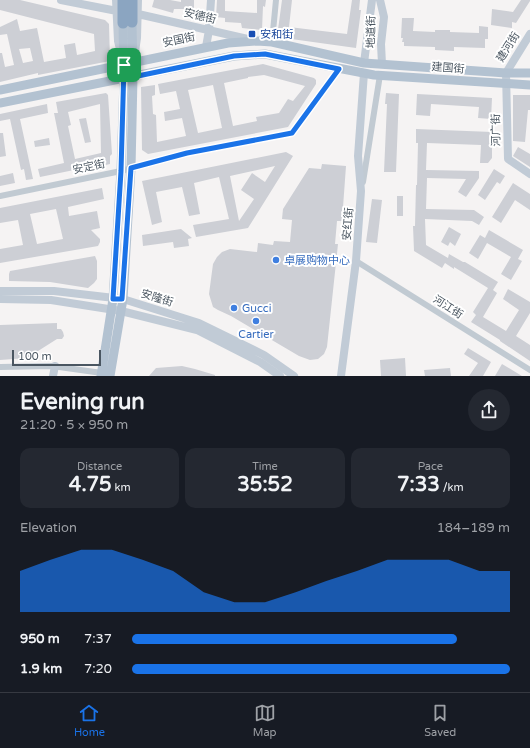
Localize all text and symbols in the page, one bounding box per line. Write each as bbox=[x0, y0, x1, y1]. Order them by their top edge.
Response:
street label: 安德街 bbox=[182, 6, 218, 26]
street label: 地道街 bbox=[364, 15, 378, 49]
place label: 安和街 bbox=[260, 28, 293, 41]
marker: 安和街 bbox=[247, 29, 257, 39]
street label: 安国街 bbox=[162, 30, 196, 50]
street label: 建河街 bbox=[494, 30, 522, 64]
pin bbox=[107, 48, 141, 82]
icon: arrive bbox=[113, 54, 135, 76]
street label: 建国街 bbox=[431, 60, 465, 76]
street label: 河广街 bbox=[489, 113, 503, 147]
street label: 安定街 bbox=[72, 157, 106, 177]
street label: 安红街 bbox=[340, 207, 356, 241]
place label: 卓展购物中心 bbox=[284, 254, 350, 267]
marker: 卓展购物中心 bbox=[271, 255, 281, 265]
street label: 安隆街 bbox=[139, 287, 175, 309]
street label: 河江街 bbox=[431, 293, 465, 321]
place label: Gucci bbox=[242, 302, 271, 315]
marker: Gucci bbox=[229, 303, 239, 313]
marker: Cartier bbox=[251, 316, 261, 326]
place label: Cartier bbox=[238, 328, 274, 341]
scale bar bbox=[12, 348, 101, 367]
text: 100 m bbox=[18, 350, 52, 363]
text: Evening run bbox=[20, 389, 145, 415]
button: share bbox=[468, 389, 510, 431]
text: 21:20 · 5 × 950 m bbox=[20, 417, 128, 433]
text: Distance bbox=[77, 460, 122, 473]
text: Time bbox=[252, 460, 278, 473]
text: Pace bbox=[418, 460, 443, 473]
text: 4.75 bbox=[69, 473, 112, 497]
text: 35:52 bbox=[237, 473, 293, 497]
text: 7:33 bbox=[397, 473, 440, 497]
text: km bbox=[112, 481, 130, 494]
text: /km bbox=[440, 481, 464, 494]
text: Elevation bbox=[20, 520, 77, 536]
text: 184–189 m bbox=[437, 520, 510, 536]
text: 950 m bbox=[20, 631, 60, 647]
text: 7:37 bbox=[84, 631, 112, 647]
text: 1.9 km bbox=[20, 661, 62, 677]
text: 7:20 bbox=[84, 661, 112, 677]
tab: Home bbox=[74, 702, 105, 739]
tab: Map bbox=[253, 702, 277, 739]
tab: Saved bbox=[424, 702, 456, 739]

